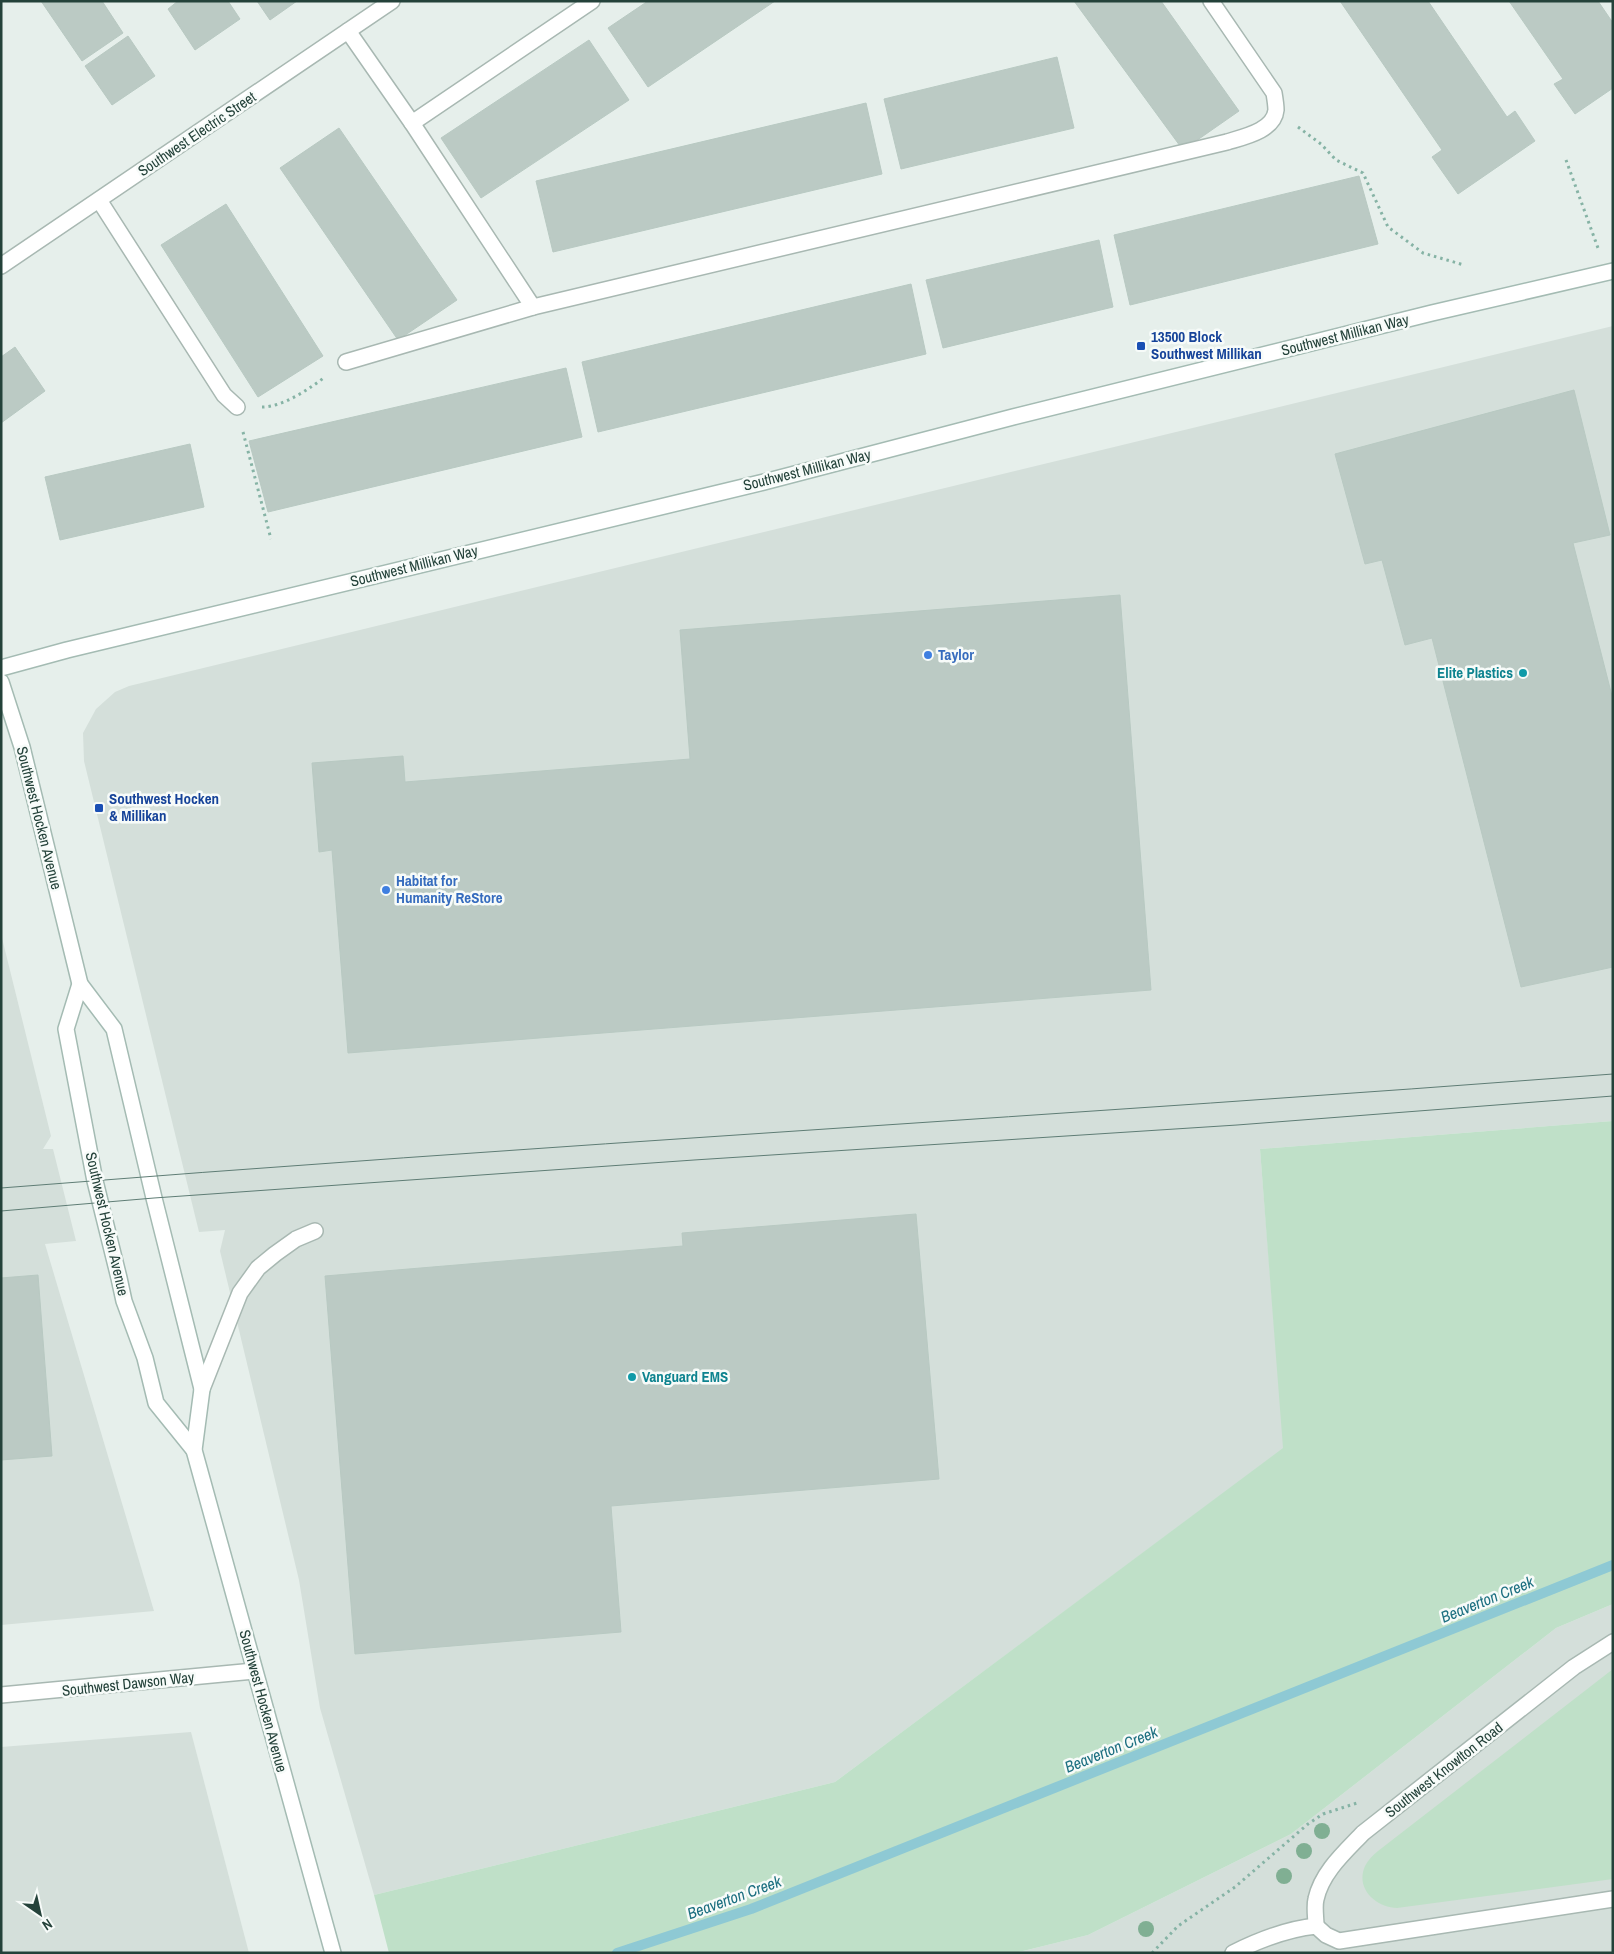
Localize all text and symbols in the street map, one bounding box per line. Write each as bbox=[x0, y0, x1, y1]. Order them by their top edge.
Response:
street label: Southwest Electric Street bbox=[134, 86, 260, 181]
street label: Southwest Millikan Way bbox=[1279, 308, 1412, 361]
place label: 13500 Block Southwest Millikan bbox=[1151, 326, 1262, 364]
marker: 13500 Block Southwest Millikan bbox=[1135, 340, 1147, 352]
street label: Southwest Millikan Way bbox=[741, 443, 874, 496]
street label: Southwest Millikan Way bbox=[348, 539, 481, 592]
place label: Taylor bbox=[938, 644, 974, 665]
marker: Taylor bbox=[922, 649, 934, 661]
place label: Elite Plastics bbox=[1437, 662, 1513, 683]
marker: Elite Plastics bbox=[1517, 667, 1529, 679]
street label: Southwest Hocken Avenue bbox=[12, 744, 67, 892]
place label: Southwest Hocken & Millikan bbox=[109, 788, 219, 826]
marker: Southwest Hocken & Millikan bbox=[93, 802, 105, 814]
place label: Habitat for Humanity ReStore bbox=[396, 870, 503, 908]
marker: Habitat for Humanity ReStore bbox=[380, 884, 392, 896]
street label: Southwest Hocken Avenue bbox=[81, 1150, 134, 1298]
place label: Vanguard EMS bbox=[642, 1366, 728, 1387]
marker: Vanguard EMS bbox=[626, 1371, 638, 1383]
water label: Beaverton Creek bbox=[1437, 1570, 1537, 1628]
street label: Southwest Hocken Avenue bbox=[234, 1627, 293, 1775]
street label: Southwest Dawson Way bbox=[61, 1666, 196, 1701]
street label: Southwest Knowlton Road bbox=[1380, 1717, 1507, 1822]
water label: Beaverton Creek bbox=[1061, 1720, 1161, 1778]
water label: Beaverton Creek bbox=[684, 1870, 784, 1924]
north arrow bbox=[15, 1889, 65, 1939]
text: N bbox=[39, 1915, 56, 1935]

